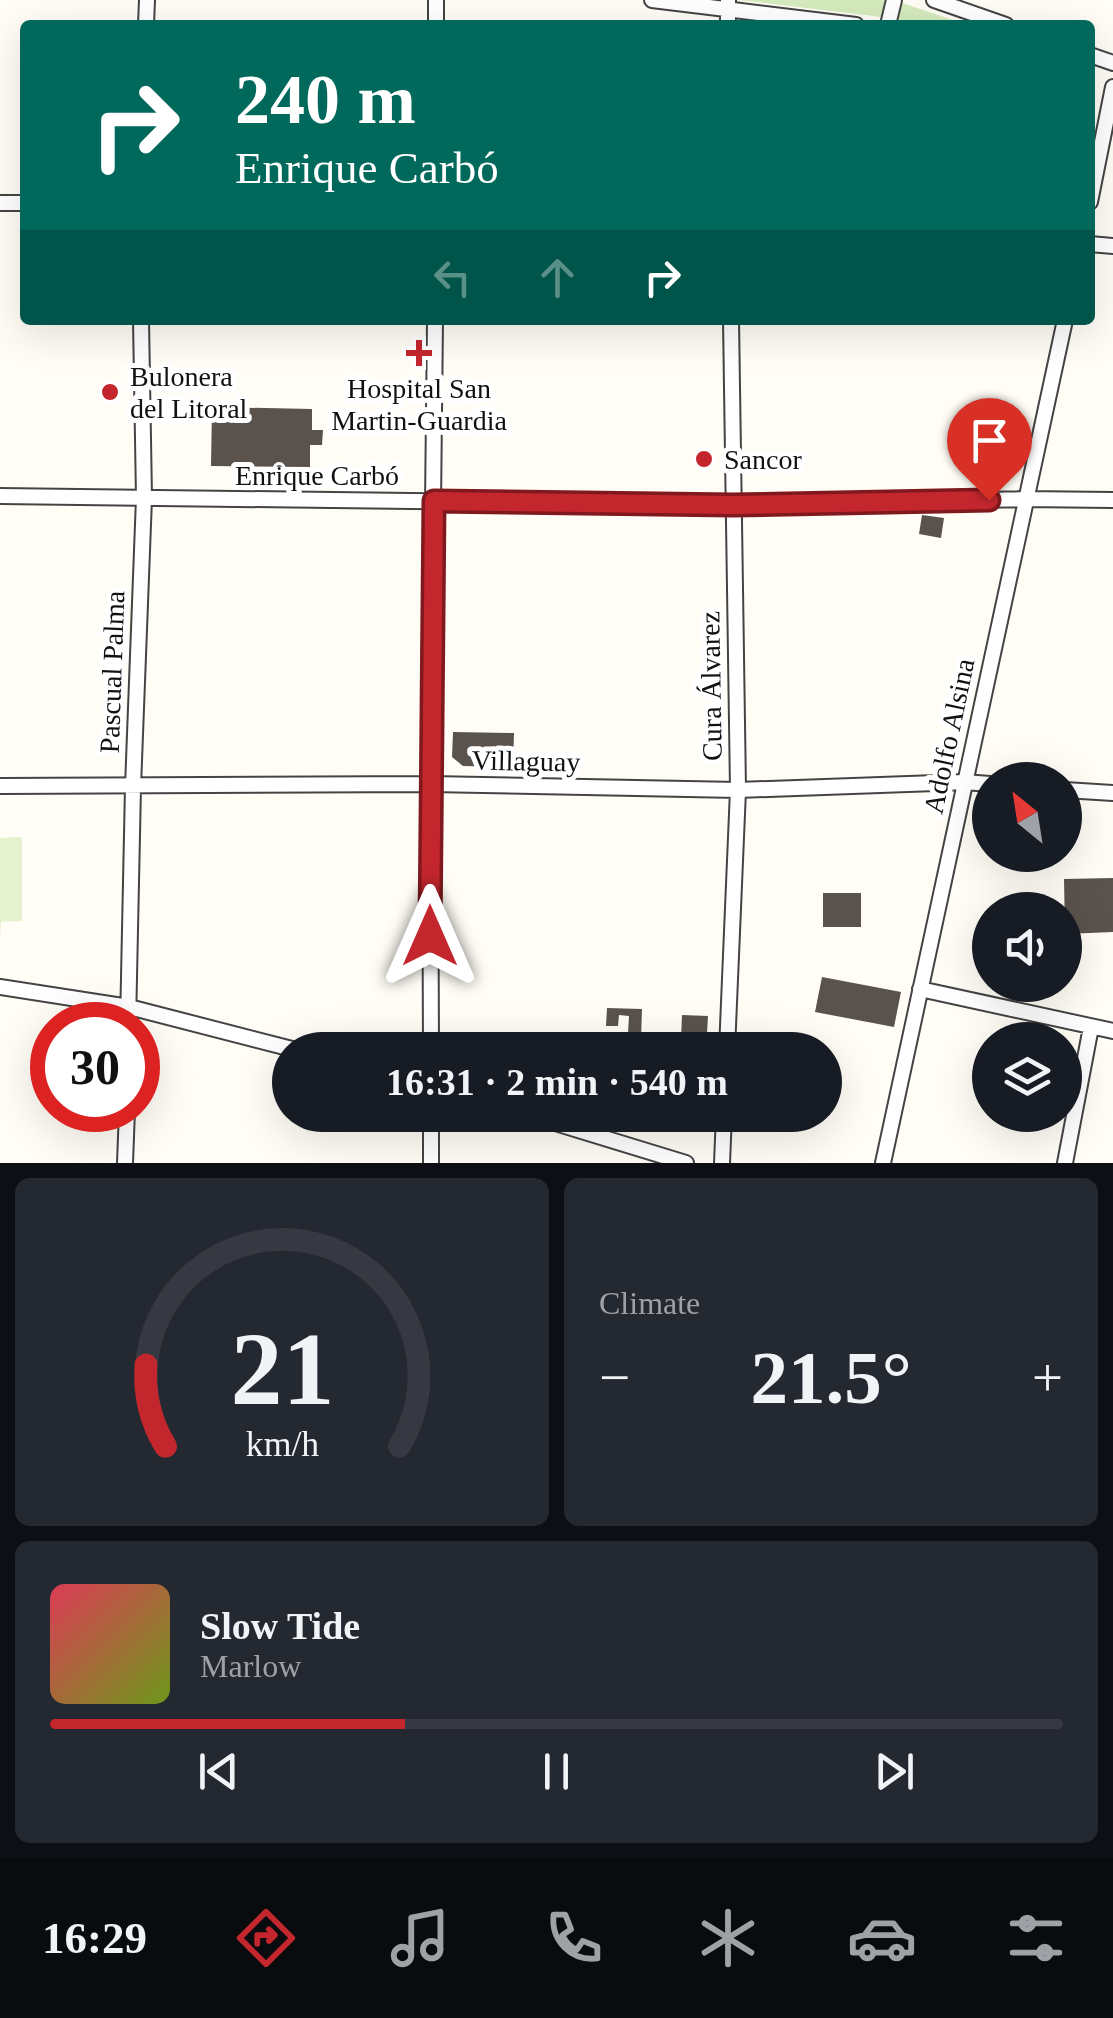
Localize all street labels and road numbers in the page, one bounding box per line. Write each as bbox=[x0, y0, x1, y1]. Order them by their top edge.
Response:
street label: Enrique Carbó bbox=[235, 460, 399, 491]
street label: Pascual Palma bbox=[94, 590, 130, 754]
street label: Cura Álvarez bbox=[694, 611, 728, 761]
street label: Adolfo Alsina bbox=[917, 655, 981, 816]
street label: Villaguay bbox=[471, 745, 581, 777]

